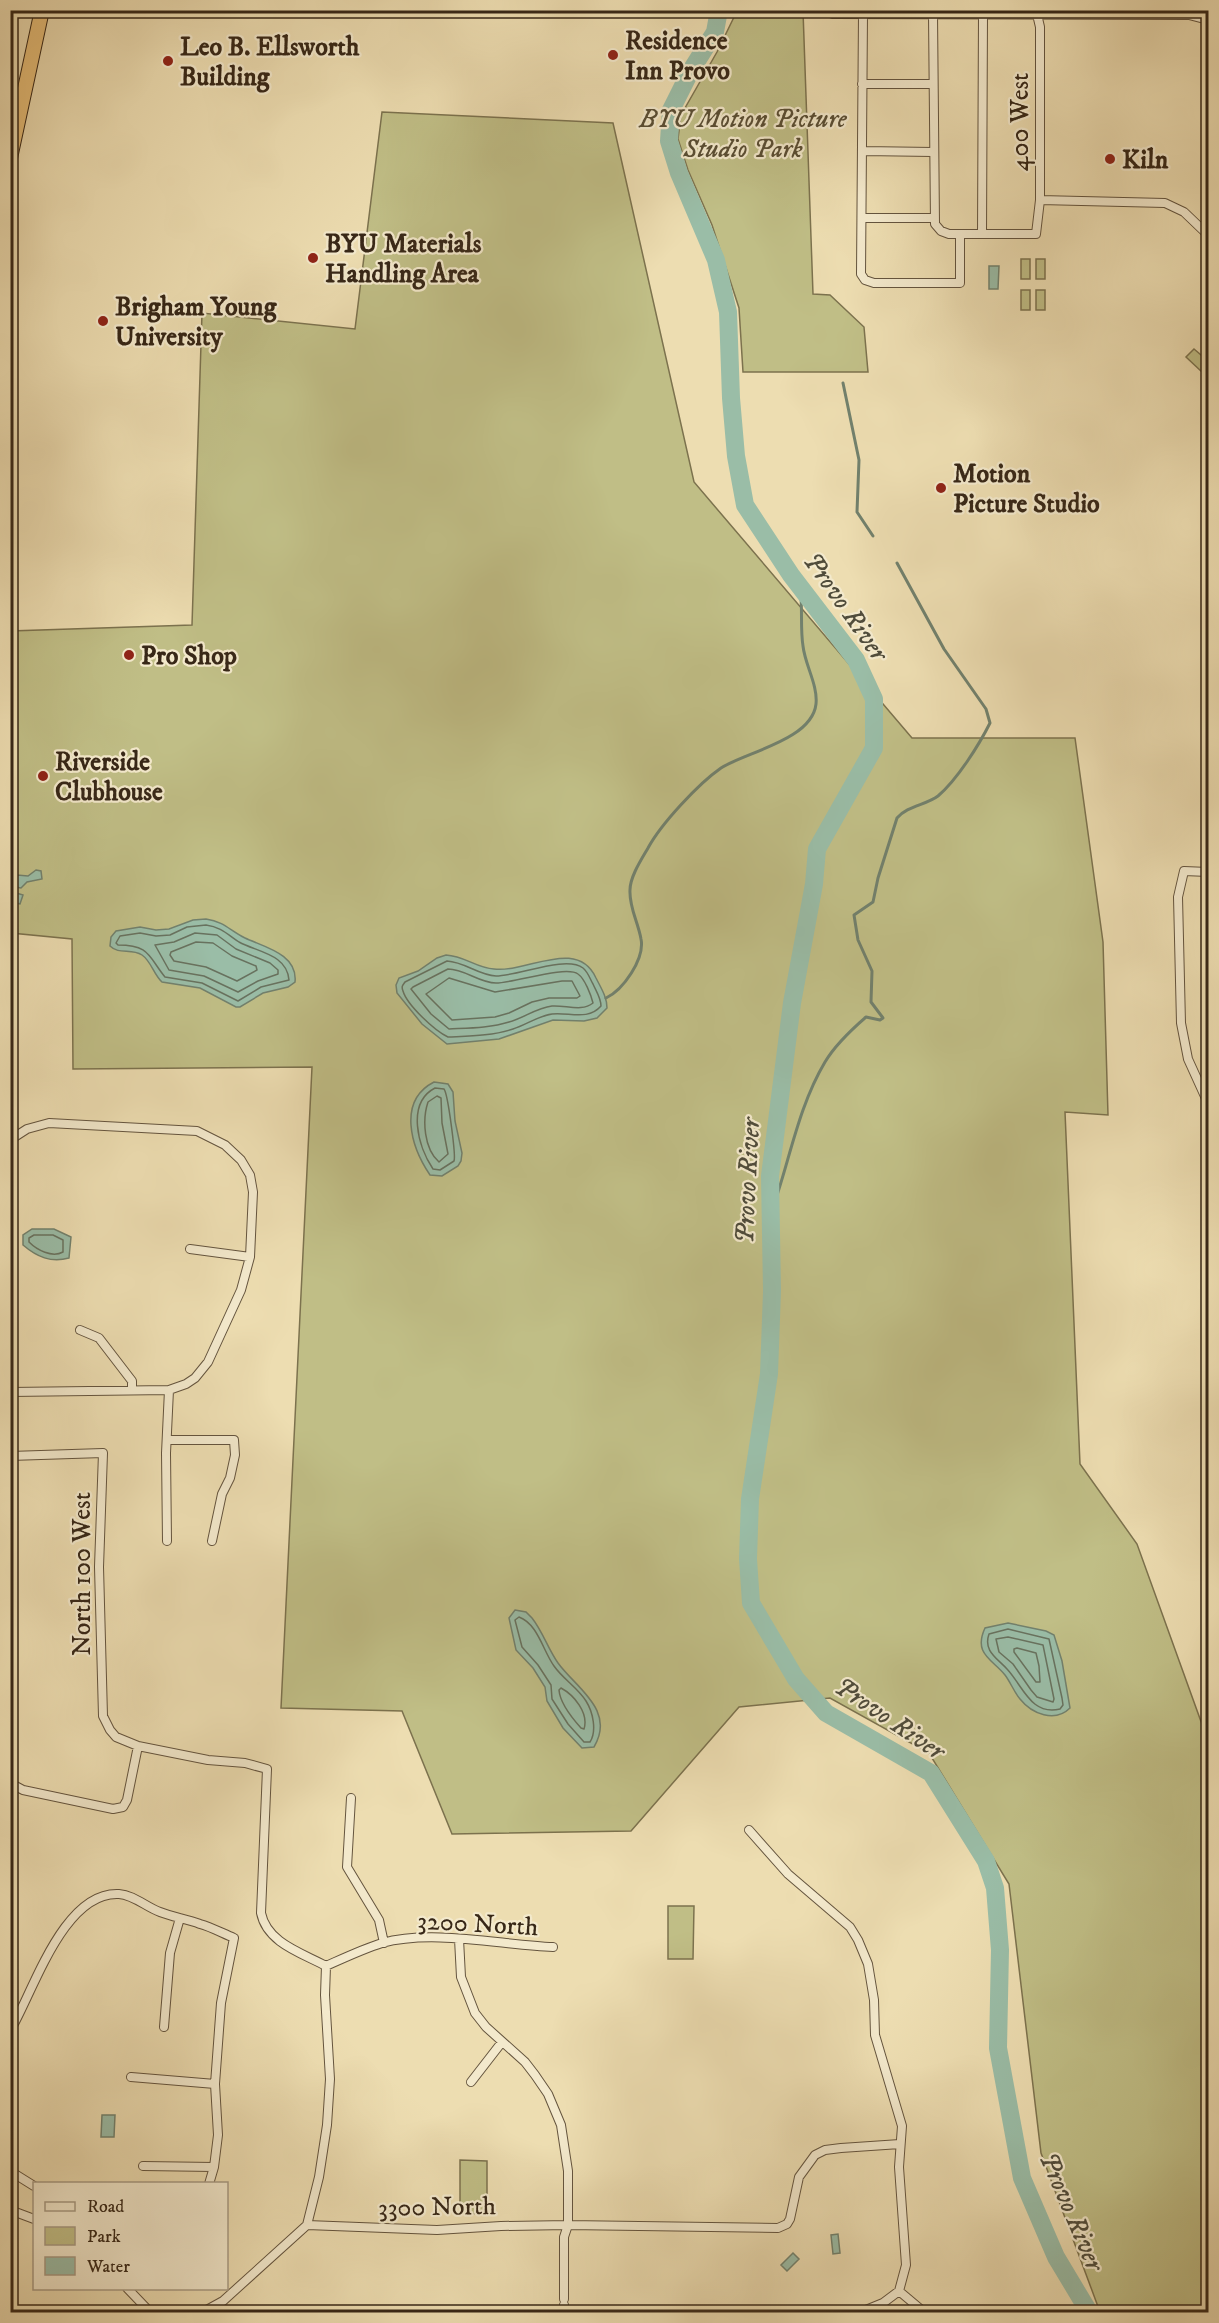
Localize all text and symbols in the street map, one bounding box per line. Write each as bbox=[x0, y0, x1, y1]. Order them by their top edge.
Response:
place label: Residence Inn Provo bbox=[625, 25, 730, 88]
place label: Leo B. Ellsworth Building bbox=[180, 31, 360, 94]
marker: Residence Inn Provo bbox=[606, 48, 620, 62]
marker: Leo B. Ellsworth Building bbox=[161, 54, 175, 68]
street label: 400 West bbox=[1004, 73, 1037, 171]
park label: BYU Motion Picture Studio Park bbox=[638, 103, 848, 166]
place label: Kiln bbox=[1122, 144, 1169, 177]
marker: Kiln bbox=[1103, 152, 1117, 166]
place label: BYU Materials Handling Area bbox=[325, 228, 482, 291]
marker: BYU Materials Handling Area bbox=[306, 251, 320, 265]
place label: Brigham Young University bbox=[115, 291, 278, 354]
marker: Brigham Young University bbox=[96, 314, 110, 328]
place label: Motion Picture Studio bbox=[953, 458, 1100, 521]
marker: Motion Picture Studio bbox=[934, 481, 948, 495]
water label: Provo River bbox=[795, 545, 897, 670]
place label: Pro Shop bbox=[141, 640, 237, 673]
marker: Pro Shop bbox=[122, 648, 136, 662]
place label: Riverside Clubhouse bbox=[55, 746, 163, 809]
marker: Riverside Clubhouse bbox=[36, 769, 50, 783]
water label: Provo River bbox=[728, 1115, 768, 1245]
street label: North 100 West bbox=[66, 1492, 99, 1656]
water label: Provo River bbox=[828, 1670, 953, 1769]
street label: 3200 North bbox=[417, 1905, 540, 1944]
water label: Provo River bbox=[1031, 2147, 1112, 2278]
legend bbox=[33, 2182, 228, 2290]
street label: 3300 North bbox=[378, 2190, 497, 2225]
text: Road bbox=[87, 2196, 124, 2218]
text: Park bbox=[87, 2226, 121, 2248]
text: Water bbox=[86, 2256, 130, 2278]

